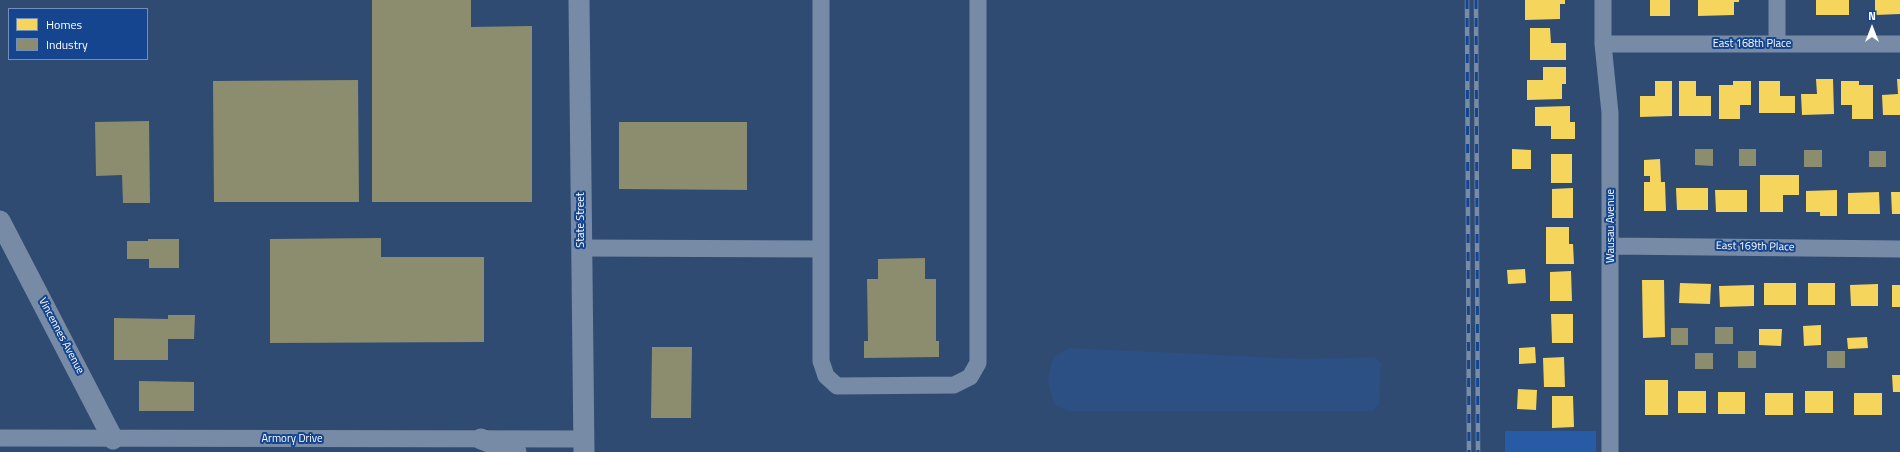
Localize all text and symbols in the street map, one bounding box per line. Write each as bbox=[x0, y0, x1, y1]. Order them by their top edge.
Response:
legend bbox=[8, 8, 148, 60]
north arrow bbox=[1852, 8, 1892, 48]
text: N bbox=[1868, 8, 1876, 24]
text: Homes bbox=[46, 15, 82, 34]
text: Industry bbox=[46, 35, 88, 54]
street label: East 168th Place bbox=[1713, 37, 1791, 51]
street label: Wausau Avenue bbox=[1604, 189, 1618, 263]
street label: State Street bbox=[574, 192, 588, 248]
street label: East 169th Place bbox=[1716, 240, 1794, 254]
street label: Vincennes Avenue bbox=[35, 296, 87, 376]
street label: Armory Drive bbox=[262, 432, 322, 446]

